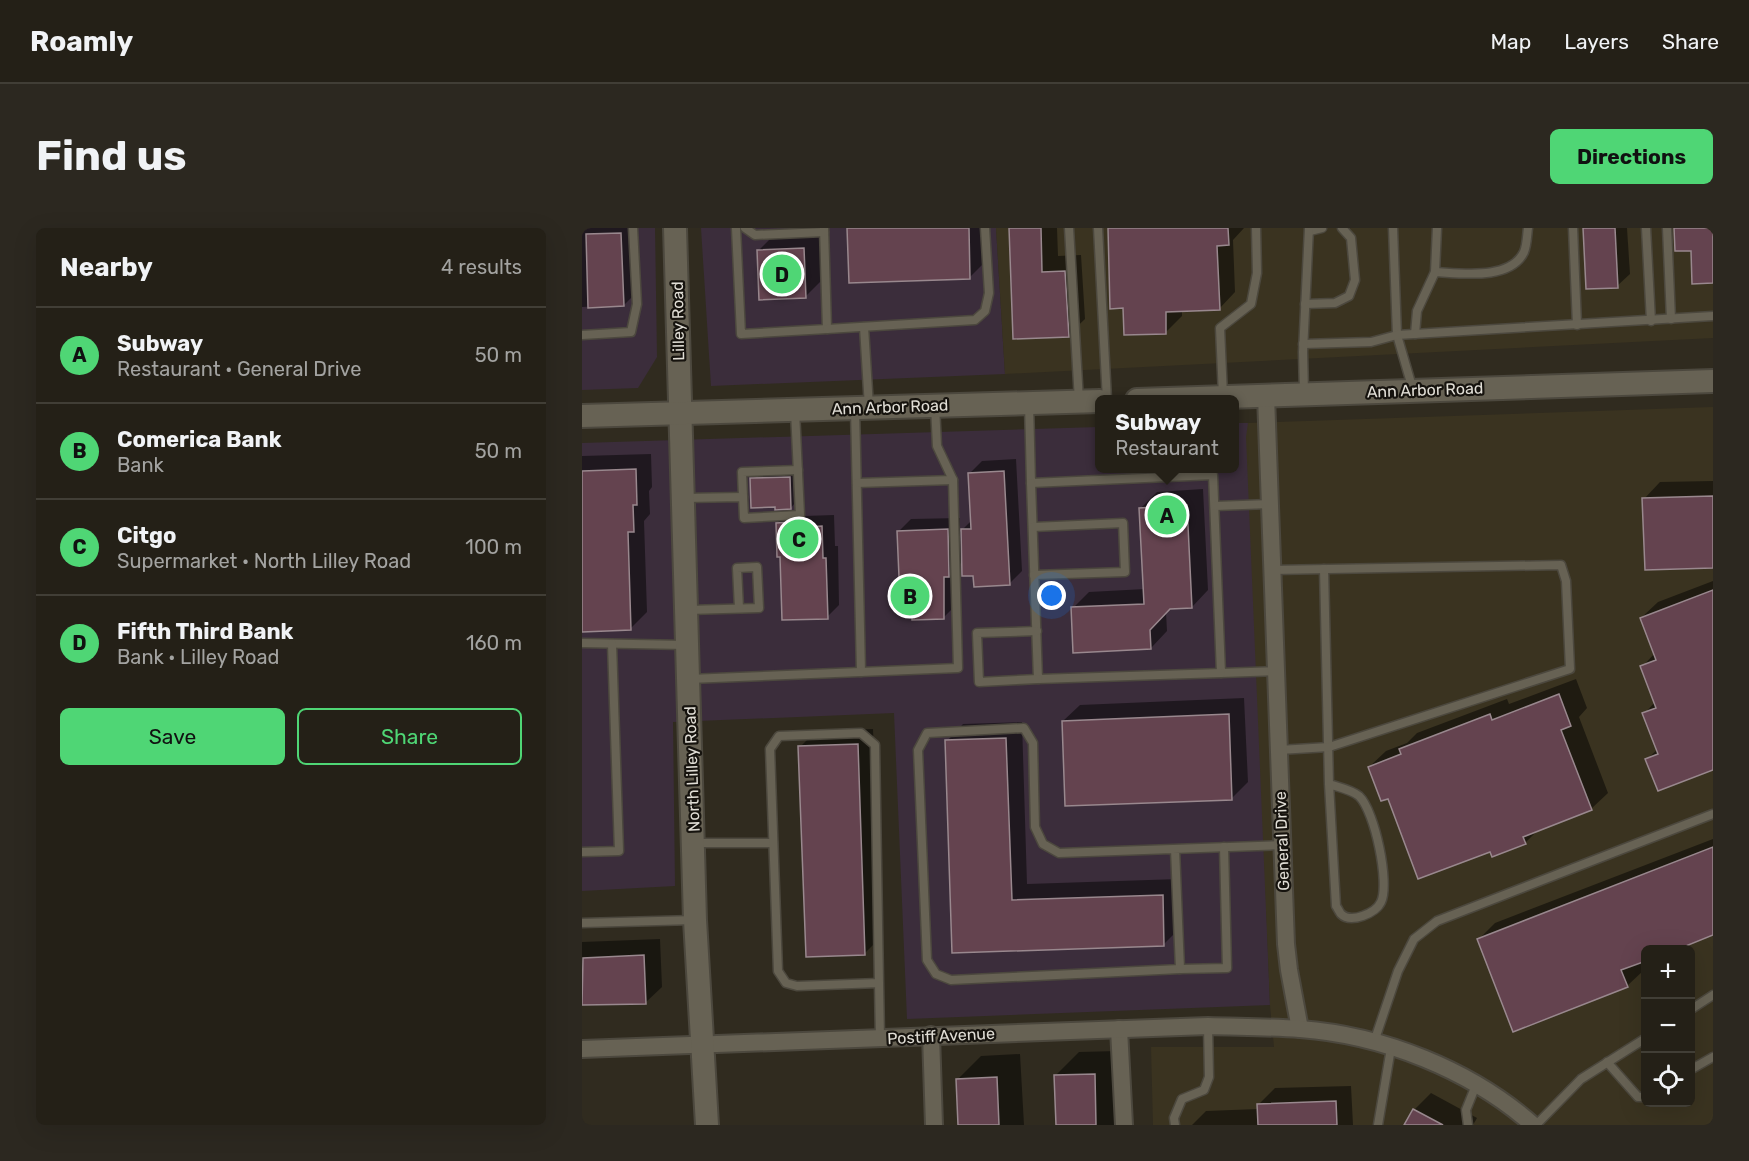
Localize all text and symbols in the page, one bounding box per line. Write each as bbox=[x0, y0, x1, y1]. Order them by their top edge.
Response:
text: Roamly bbox=[30, 25, 133, 58]
text: Map bbox=[1490, 29, 1531, 54]
text: Layers bbox=[1564, 29, 1629, 54]
text: Share bbox=[1662, 29, 1719, 54]
button: Directions bbox=[1550, 129, 1713, 184]
text: Find us bbox=[36, 131, 187, 181]
text: Nearby bbox=[60, 252, 153, 283]
pin: D bbox=[762, 252, 802, 296]
text: 4 results bbox=[441, 255, 522, 279]
street label: Lilley Road bbox=[668, 281, 688, 361]
text: Subway bbox=[117, 330, 203, 357]
text: A bbox=[72, 343, 87, 367]
text: 50 m bbox=[475, 343, 522, 367]
text: Restaurant · General Drive bbox=[117, 357, 361, 381]
street label: Ann Arbor Road bbox=[1366, 378, 1484, 402]
street label: Ann Arbor Road bbox=[831, 395, 949, 419]
popup bbox=[1095, 395, 1239, 473]
text: Subway bbox=[1115, 409, 1201, 436]
text: Comerica Bank bbox=[117, 426, 282, 453]
text: Restaurant bbox=[1115, 436, 1219, 460]
text: B bbox=[72, 439, 87, 463]
text: 50 m bbox=[475, 439, 522, 463]
text: Bank bbox=[117, 453, 164, 477]
pin: A bbox=[1148, 492, 1186, 538]
pin: C bbox=[780, 516, 818, 562]
text: Citgo bbox=[117, 522, 176, 549]
text: C bbox=[72, 535, 87, 559]
text: 100 m bbox=[465, 535, 522, 559]
text: Supermarket · North Lilley Road bbox=[117, 549, 411, 573]
pin: B bbox=[890, 574, 930, 619]
your location bbox=[1037, 581, 1066, 610]
text: Fifth Third Bank bbox=[117, 618, 293, 645]
text: D bbox=[72, 631, 87, 655]
text: 160 m bbox=[466, 631, 522, 655]
text: Bank · Lilley Road bbox=[117, 645, 279, 669]
street label: North Lilley Road bbox=[680, 706, 704, 832]
button: Save bbox=[60, 708, 285, 765]
button: Share bbox=[297, 708, 522, 765]
street label: General Drive bbox=[1271, 791, 1293, 891]
map controls bbox=[1641, 945, 1695, 1107]
button: + bbox=[1641, 945, 1695, 999]
button: − bbox=[1641, 999, 1695, 1053]
street label: Postiff Avenue bbox=[887, 1024, 995, 1048]
button: locate bbox=[1641, 1053, 1695, 1107]

